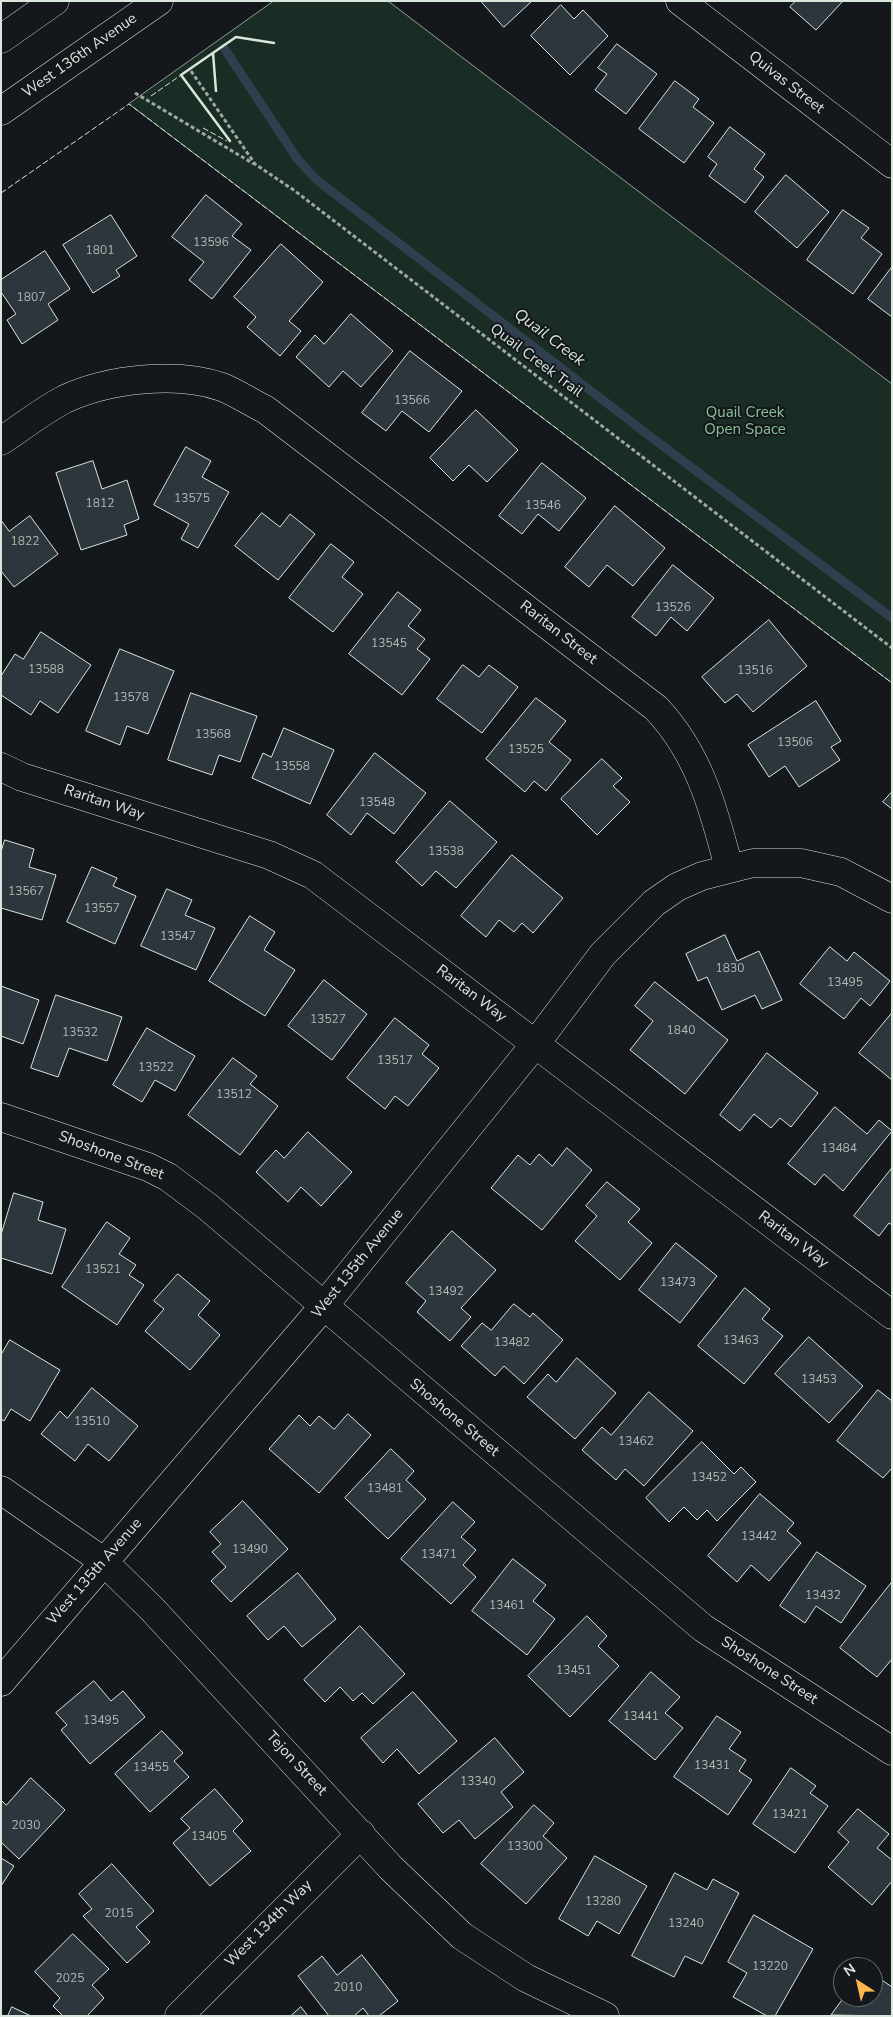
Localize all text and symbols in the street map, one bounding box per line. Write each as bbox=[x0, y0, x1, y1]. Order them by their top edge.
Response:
street label: West 136th Avenue bbox=[19, 10, 141, 102]
street label: Quivas Street bbox=[745, 48, 827, 118]
house number: 13596 bbox=[193, 236, 229, 250]
house number: 1801 bbox=[86, 244, 114, 258]
house number: 1807 bbox=[17, 291, 45, 305]
water label: Quail Creek bbox=[510, 305, 588, 371]
street label: Quail Creek Trail bbox=[486, 320, 586, 402]
house number: 13566 bbox=[394, 394, 430, 408]
park label: Quail Creek Open Space bbox=[704, 404, 786, 439]
house number: 13575 bbox=[174, 492, 210, 506]
house number: 1812 bbox=[86, 497, 114, 511]
house number: 13546 bbox=[525, 499, 561, 513]
house number: 1822 bbox=[11, 535, 39, 549]
street label: Raritan Street bbox=[516, 597, 600, 669]
house number: 13526 bbox=[655, 601, 691, 615]
house number: 13545 bbox=[371, 637, 407, 651]
house number: 13588 bbox=[28, 663, 64, 677]
house number: 13516 bbox=[737, 664, 773, 678]
house number: 13578 bbox=[113, 691, 149, 705]
house number: 13568 bbox=[195, 728, 231, 742]
house number: 13506 bbox=[777, 736, 813, 750]
house number: 13525 bbox=[508, 743, 544, 757]
house number: 13558 bbox=[274, 760, 310, 774]
street label: Raritan Way bbox=[61, 782, 147, 824]
house number: 13548 bbox=[359, 796, 395, 810]
house number: 13538 bbox=[428, 845, 464, 859]
house number: 13567 bbox=[8, 885, 44, 899]
house number: 13557 bbox=[84, 902, 120, 916]
house number: 13547 bbox=[160, 930, 196, 944]
street label: Raritan Way bbox=[432, 962, 510, 1026]
house number: 1830 bbox=[716, 962, 744, 976]
house number: 13495 bbox=[827, 976, 863, 990]
house number: 13527 bbox=[310, 1013, 346, 1027]
house number: 1840 bbox=[667, 1024, 695, 1038]
house number: 13532 bbox=[62, 1026, 98, 1040]
house number: 13517 bbox=[377, 1054, 413, 1068]
house number: 13522 bbox=[138, 1061, 174, 1075]
house number: 13512 bbox=[216, 1088, 252, 1102]
street label: Shoshone Street bbox=[56, 1128, 166, 1184]
house number: 13484 bbox=[821, 1142, 857, 1156]
street label: West 135th Avenue bbox=[308, 1206, 408, 1322]
street label: Raritan Way bbox=[754, 1208, 832, 1272]
house number: 13521 bbox=[85, 1263, 121, 1277]
house number: 13473 bbox=[660, 1276, 696, 1290]
house number: 13492 bbox=[428, 1285, 464, 1299]
house number: 13463 bbox=[723, 1334, 759, 1348]
house number: 13482 bbox=[494, 1336, 530, 1350]
house number: 13453 bbox=[801, 1373, 837, 1387]
street label: Shoshone Street bbox=[406, 1375, 502, 1461]
house number: 13510 bbox=[74, 1415, 110, 1429]
house number: 13462 bbox=[618, 1435, 654, 1449]
house number: 13452 bbox=[691, 1471, 727, 1485]
house number: 13481 bbox=[367, 1482, 403, 1496]
street label: West 135th Avenue bbox=[44, 1515, 146, 1629]
house number: 13442 bbox=[741, 1530, 777, 1544]
house number: 13490 bbox=[232, 1543, 268, 1557]
house number: 13471 bbox=[421, 1548, 457, 1562]
house number: 13432 bbox=[805, 1589, 841, 1603]
house number: 13461 bbox=[489, 1599, 525, 1613]
street label: Shoshone Street bbox=[717, 1633, 821, 1709]
house number: 13451 bbox=[556, 1664, 592, 1678]
house number: 13441 bbox=[623, 1710, 659, 1724]
house number: 13495 bbox=[83, 1714, 119, 1728]
street label: Tejon Street bbox=[262, 1728, 330, 1800]
house number: 13431 bbox=[694, 1759, 730, 1773]
house number: 13455 bbox=[133, 1761, 169, 1775]
house number: 13340 bbox=[460, 1775, 496, 1789]
house number: 13421 bbox=[772, 1808, 808, 1822]
house number: 2030 bbox=[12, 1819, 40, 1833]
house number: 13405 bbox=[191, 1830, 227, 1844]
house number: 13300 bbox=[507, 1840, 543, 1854]
street label: West 134th Way bbox=[222, 1877, 316, 1971]
house number: 13280 bbox=[585, 1895, 621, 1909]
house number: 2015 bbox=[105, 1907, 133, 1921]
house number: 13240 bbox=[668, 1917, 704, 1931]
north arrow bbox=[833, 1957, 883, 2007]
text: N bbox=[840, 1959, 859, 1981]
house number: 13220 bbox=[752, 1960, 788, 1974]
house number: 2025 bbox=[56, 1972, 84, 1986]
house number: 2010 bbox=[334, 1981, 362, 1995]

